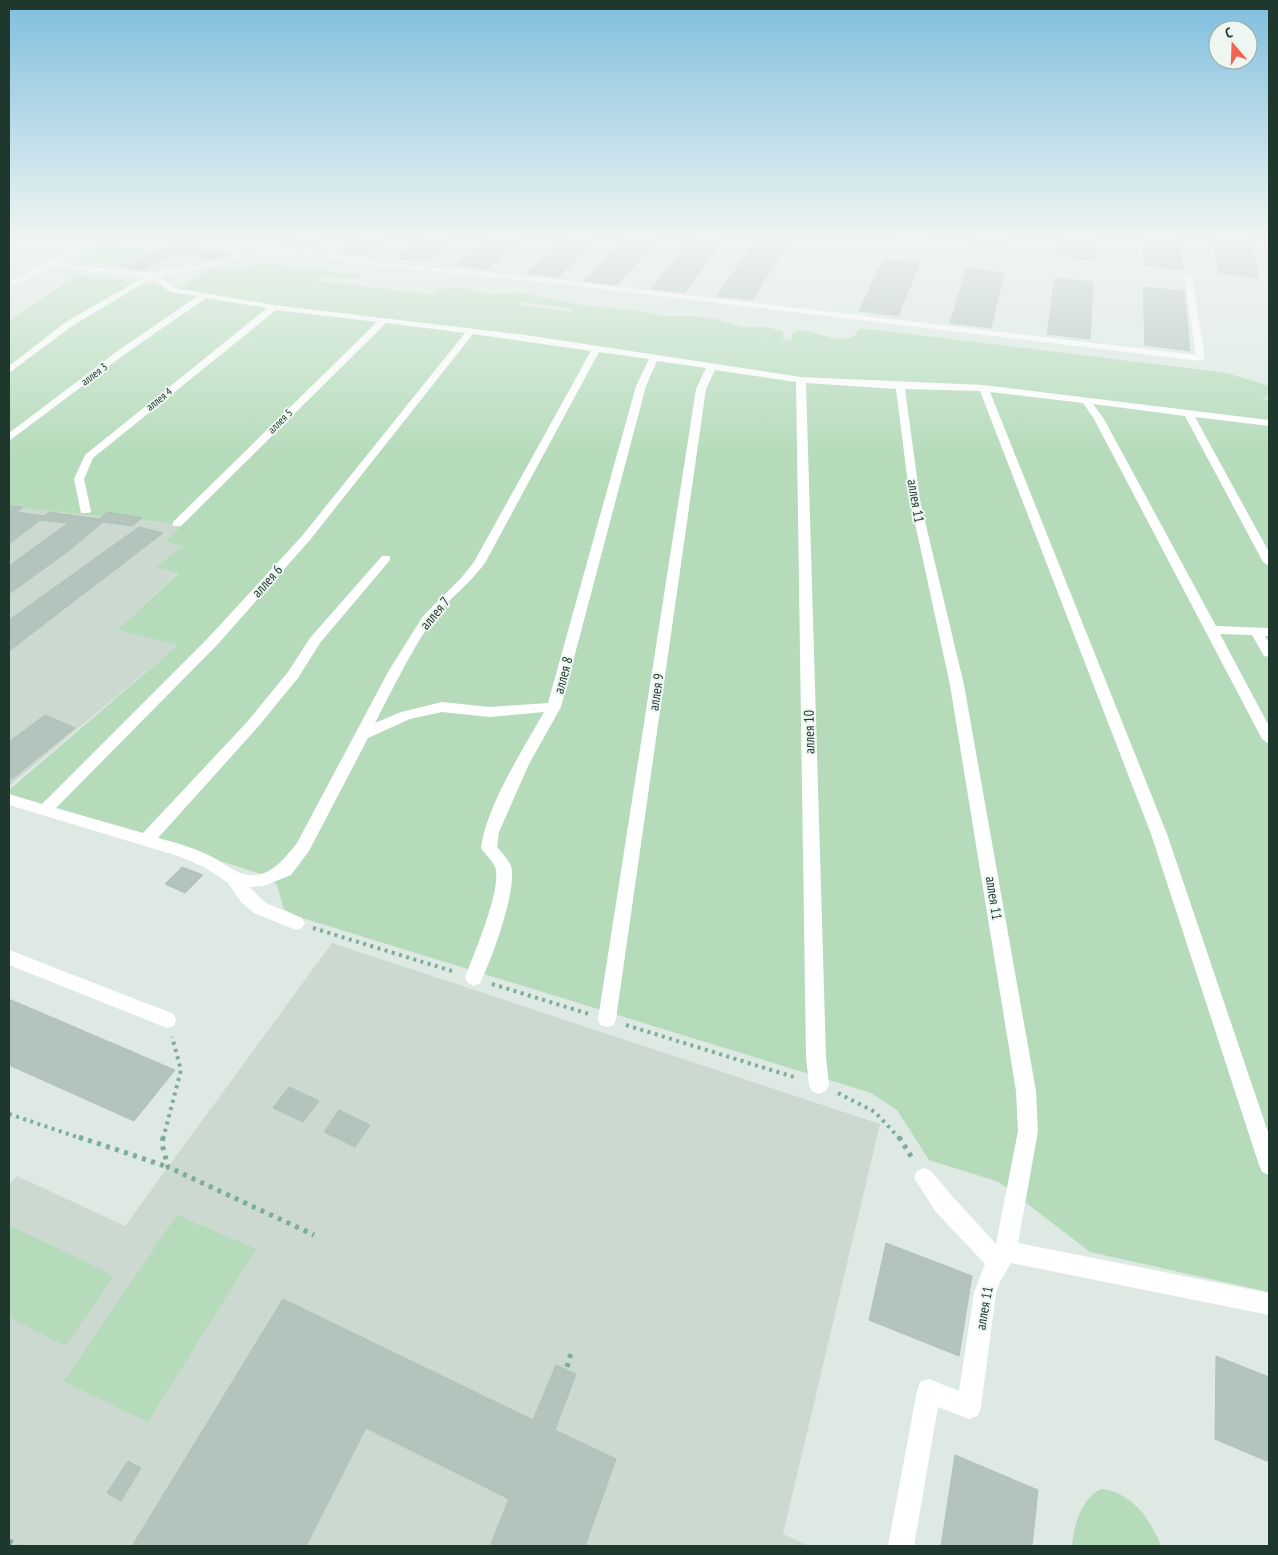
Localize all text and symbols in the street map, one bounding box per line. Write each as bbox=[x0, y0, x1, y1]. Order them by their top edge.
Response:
north arrow bbox=[1208, 20, 1258, 70]
text: С bbox=[1223, 23, 1235, 42]
street label: аллея 3 bbox=[78, 360, 110, 388]
street label: аллея 4 bbox=[143, 384, 175, 414]
street label: аллея 5 bbox=[265, 406, 295, 436]
street label: аллея 11 bbox=[903, 478, 929, 524]
street label: аллея 6 bbox=[248, 561, 286, 601]
street label: аллея 7 bbox=[416, 593, 454, 633]
street label: аллея 8 bbox=[549, 655, 577, 695]
street label: аллея 9 bbox=[644, 672, 668, 712]
street label: аллея 10 bbox=[800, 710, 818, 754]
street label: аллея 11 bbox=[982, 875, 1006, 921]
street label: аллея 11 bbox=[971, 1285, 997, 1331]

